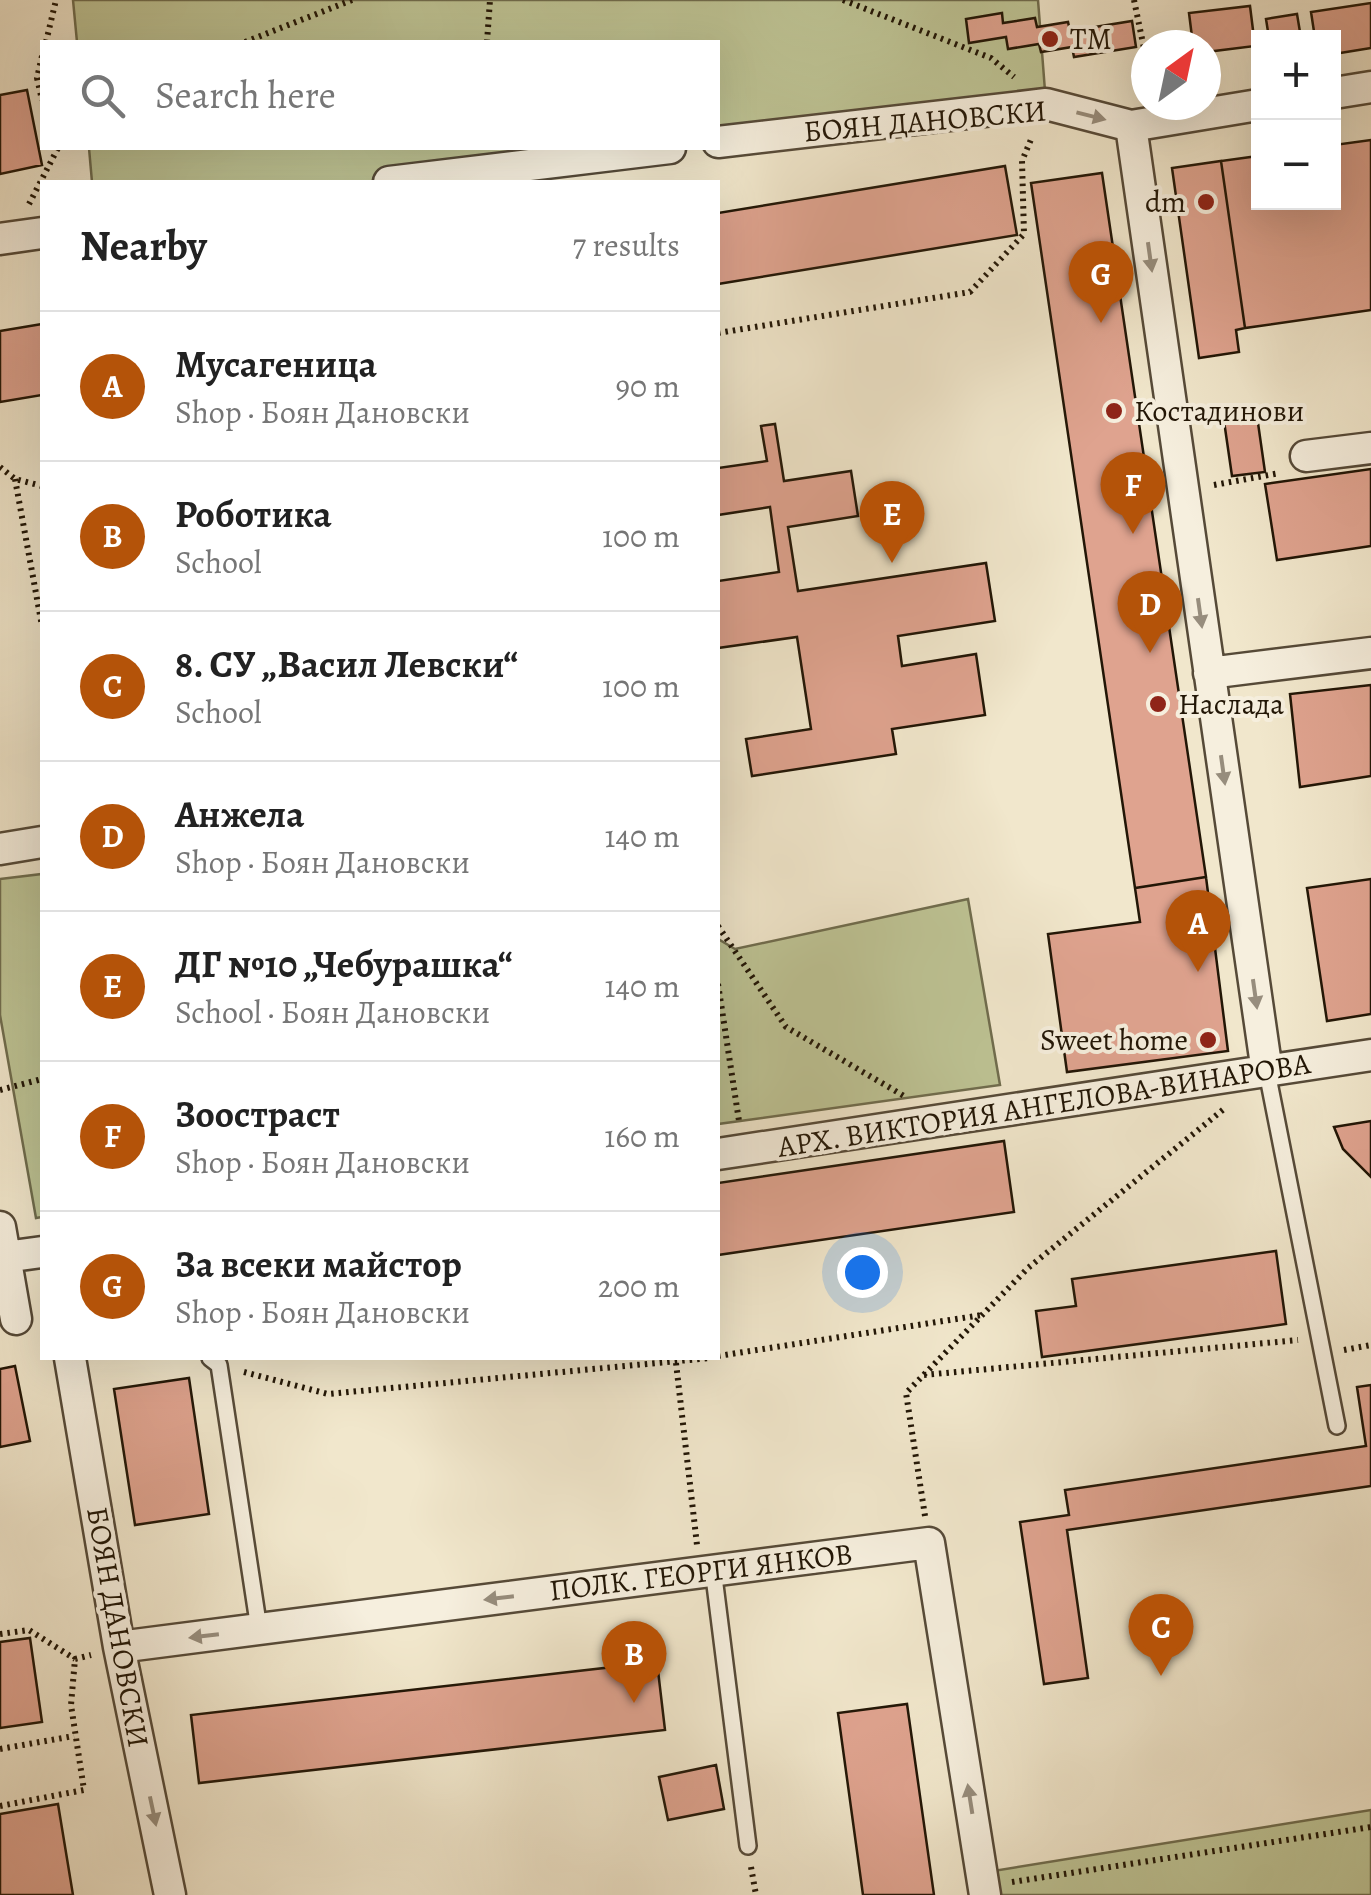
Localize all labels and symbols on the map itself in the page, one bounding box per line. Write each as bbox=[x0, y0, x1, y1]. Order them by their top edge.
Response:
place label: TM bbox=[1070, 19, 1112, 59]
marker: TM bbox=[1039, 28, 1061, 50]
north arrow bbox=[1131, 30, 1221, 120]
street label: БОЯН ДАНОВСКИ bbox=[802, 90, 1048, 152]
one-way arrow bbox=[1076, 108, 1107, 124]
place label: dm bbox=[1145, 182, 1186, 222]
marker: dm bbox=[1195, 191, 1217, 213]
pin: G bbox=[1068, 240, 1134, 323]
one-way arrow bbox=[1142, 242, 1158, 273]
place label: Костадинови bbox=[1134, 391, 1304, 431]
marker: Костадинови bbox=[1103, 400, 1125, 422]
pin: F bbox=[1100, 452, 1166, 534]
pin: E bbox=[860, 480, 924, 563]
pin: D bbox=[1118, 570, 1182, 653]
one-way arrow bbox=[1193, 598, 1209, 630]
place label: Наслада bbox=[1178, 684, 1284, 724]
marker: Наслада bbox=[1147, 693, 1169, 715]
one-way arrow bbox=[1215, 754, 1231, 786]
pin: A bbox=[1166, 890, 1230, 972]
one-way arrow bbox=[1248, 978, 1264, 1010]
place label: Sweet home bbox=[1040, 1020, 1188, 1060]
marker: Sweet home bbox=[1197, 1029, 1219, 1051]
street label: АРХ. ВИКТОРИЯ АНГЕЛОВА-ВИНАРОВА bbox=[774, 1043, 1314, 1167]
your location bbox=[837, 1247, 888, 1298]
street label: БОЯН ДАНОВСКИ bbox=[77, 1504, 159, 1750]
street label: ПОЛК. ГЕОРГИ ЯНКОВ bbox=[547, 1534, 855, 1610]
one-way arrow bbox=[482, 1590, 514, 1606]
pin: C bbox=[1128, 1594, 1194, 1676]
pin: B bbox=[602, 1620, 666, 1703]
one-way arrow bbox=[188, 1628, 219, 1644]
one-way arrow bbox=[961, 1782, 977, 1814]
one-way arrow bbox=[145, 1796, 161, 1827]

